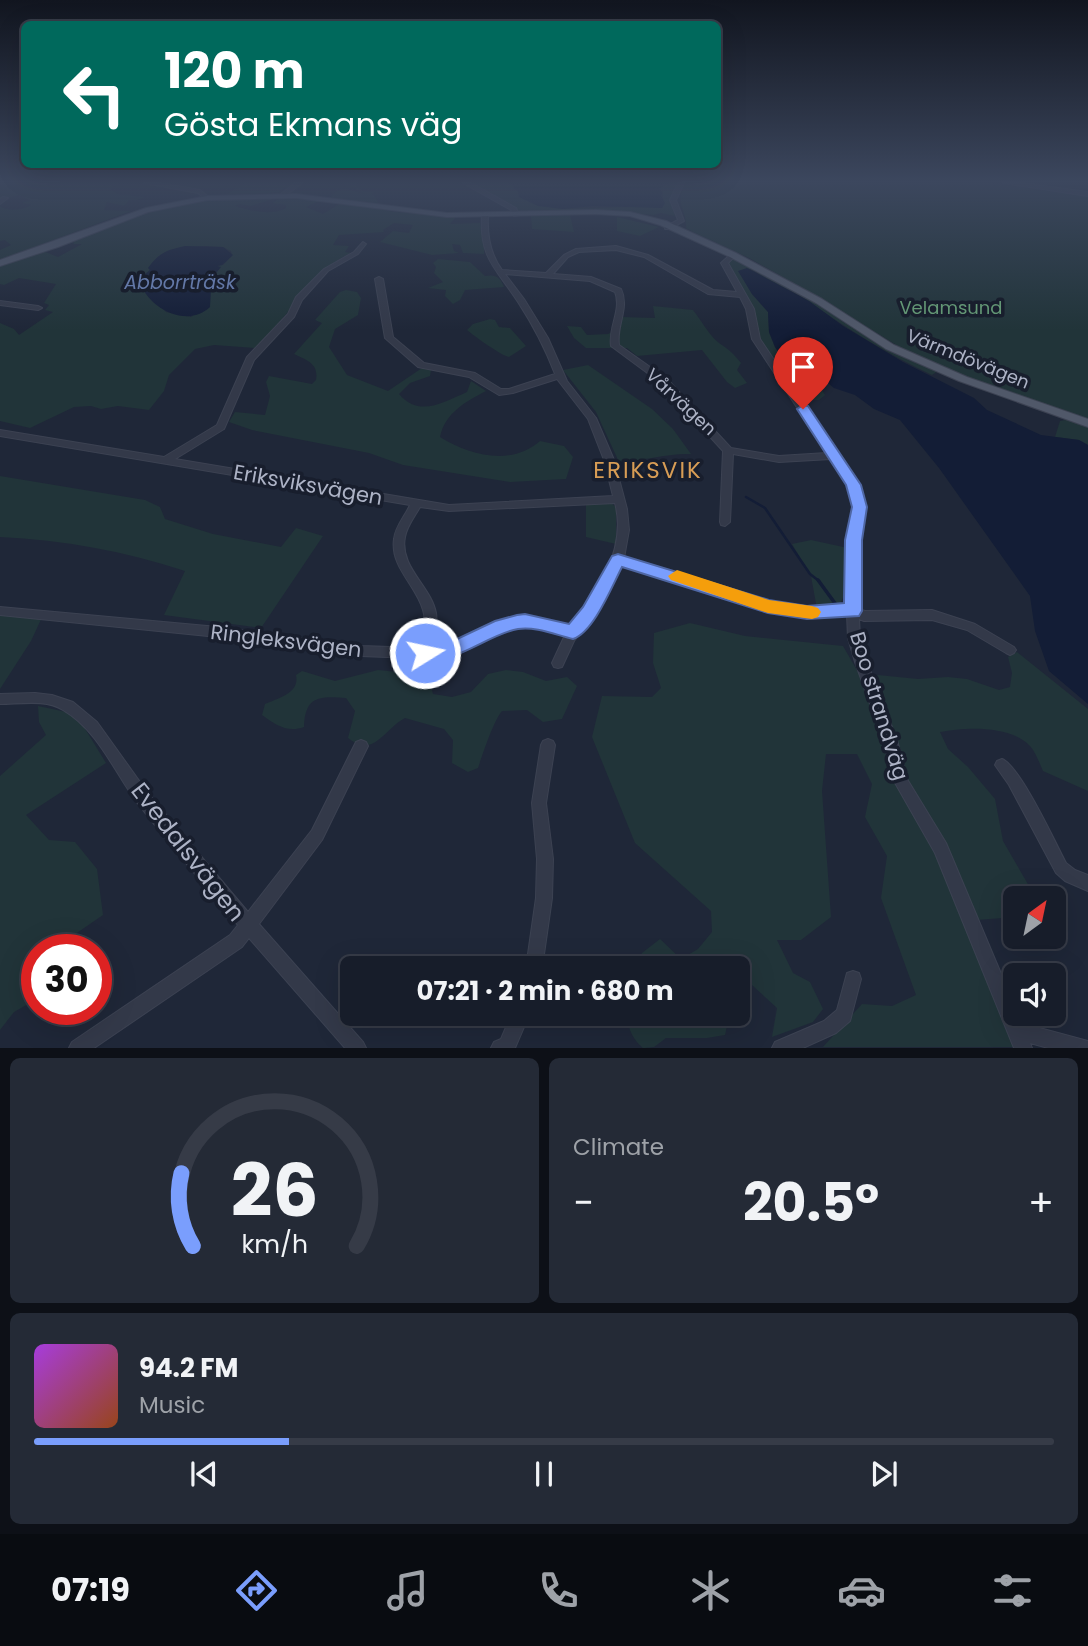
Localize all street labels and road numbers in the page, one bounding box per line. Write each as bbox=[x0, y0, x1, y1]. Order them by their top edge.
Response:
street label: Värmdövägen bbox=[903, 323, 1033, 395]
street label: Vårvägen bbox=[641, 362, 722, 441]
street label: Eriksviksvägen bbox=[231, 457, 385, 512]
street label: Ringleksvägen bbox=[209, 617, 363, 664]
street label: Boo strandväg bbox=[843, 628, 916, 784]
street label: Evedalsvägen bbox=[124, 775, 253, 928]

